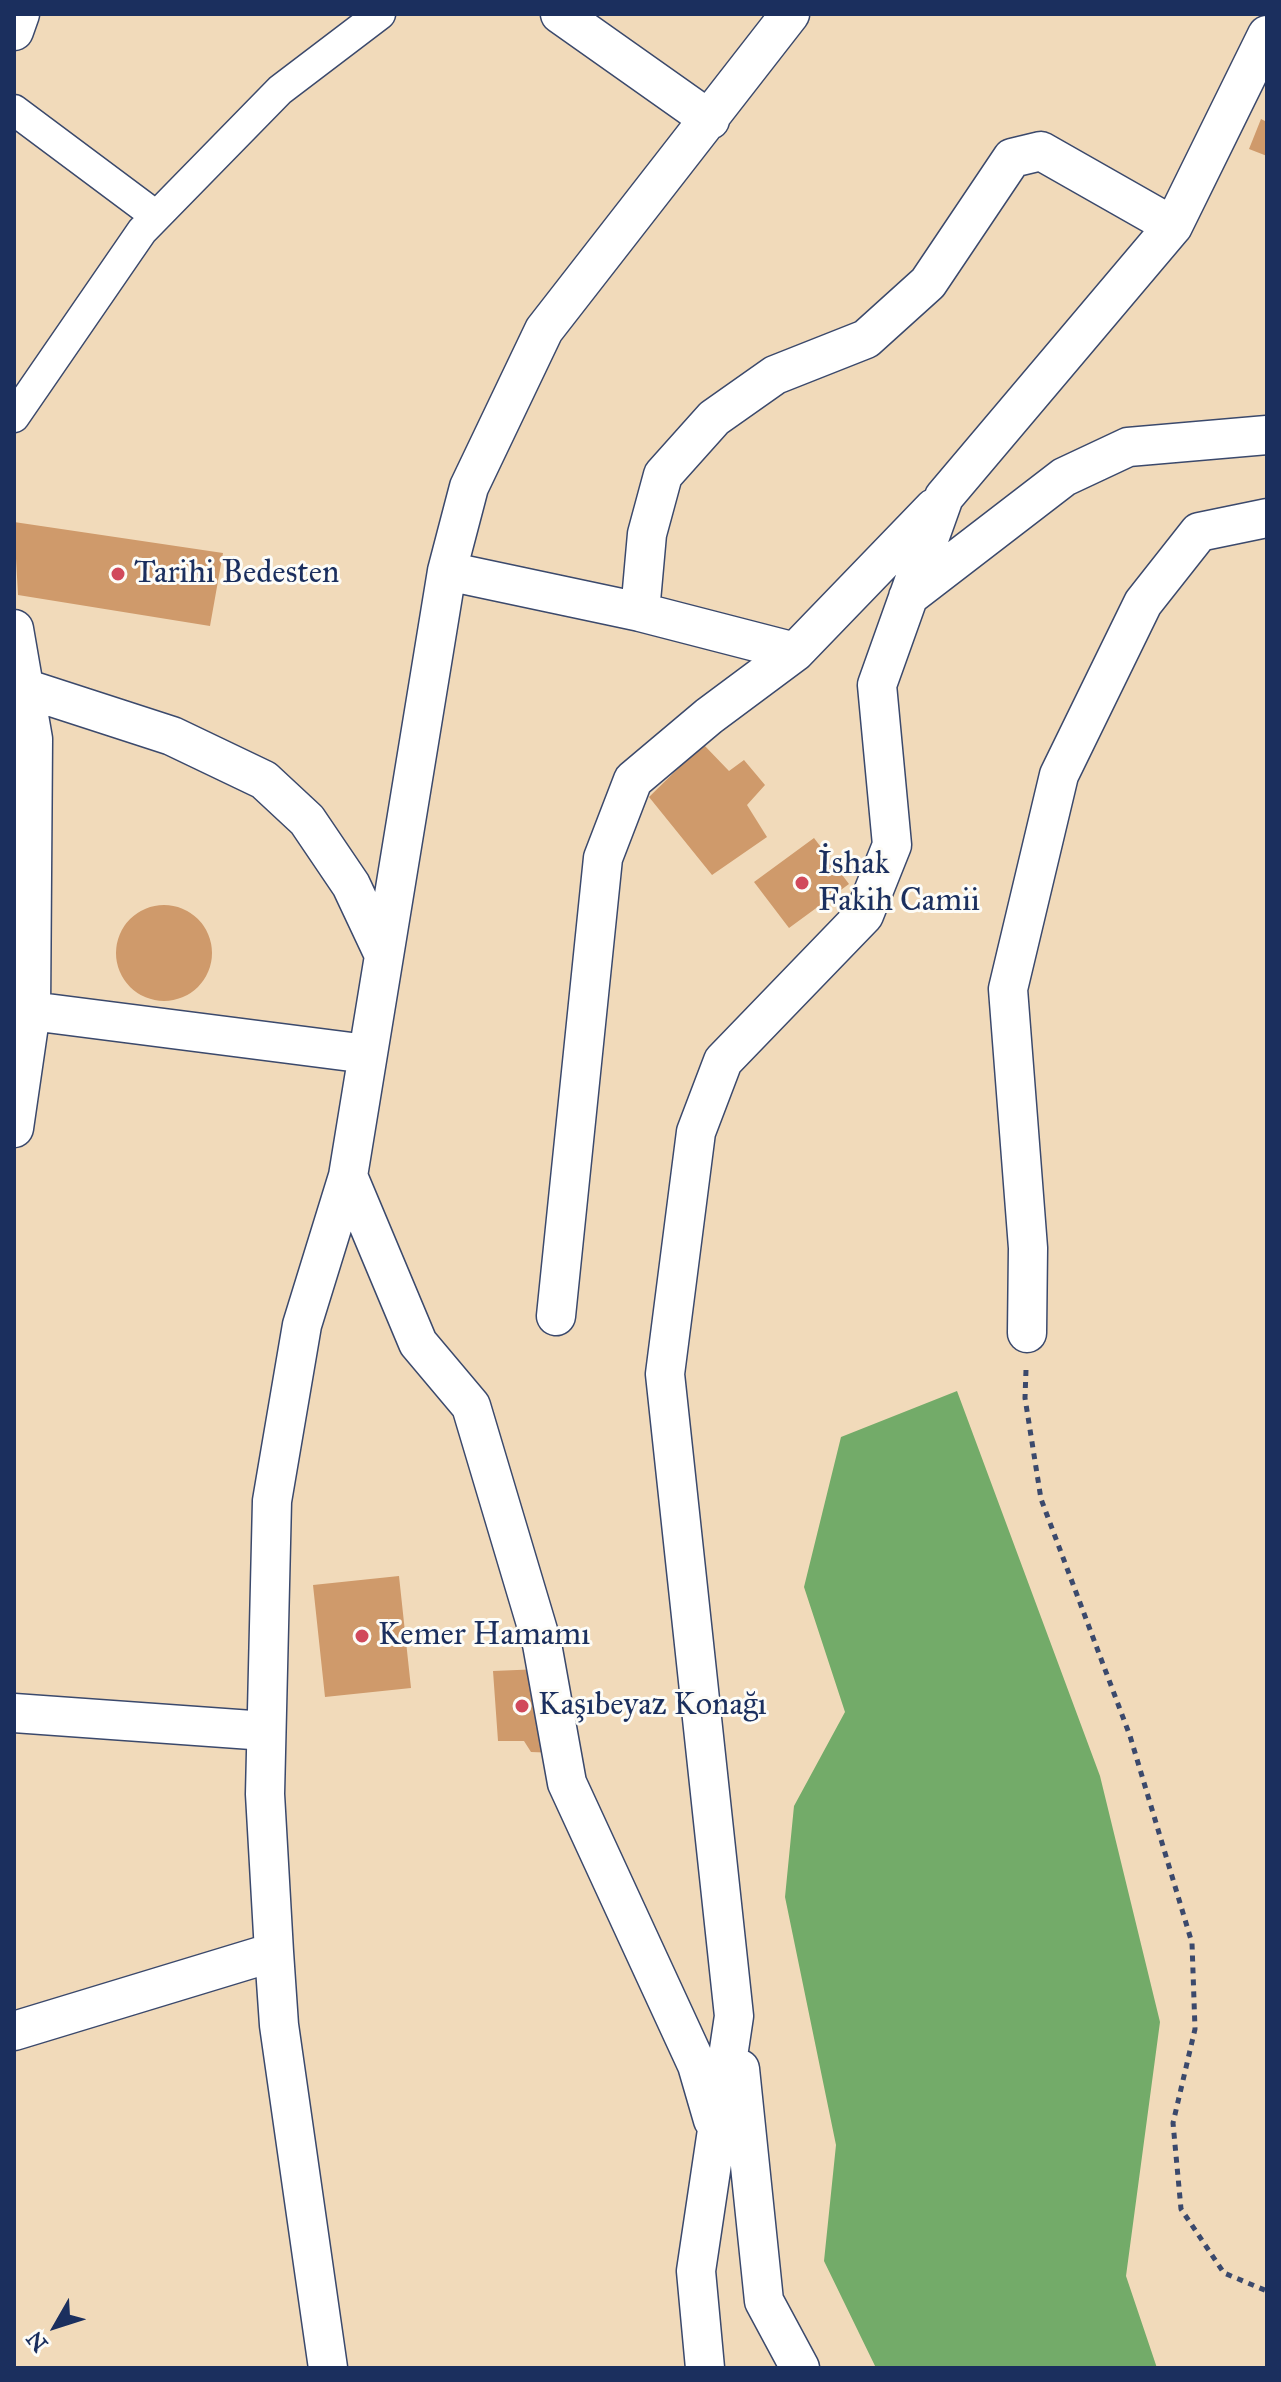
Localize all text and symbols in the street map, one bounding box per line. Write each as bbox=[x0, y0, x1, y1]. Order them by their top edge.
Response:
place label: Tarihi Bedesten bbox=[134, 555, 339, 593]
marker: Tarihi Bedesten bbox=[109, 565, 127, 583]
place label: İshak Fakih Camii bbox=[818, 846, 980, 921]
marker: İshak Fakih Camii bbox=[793, 874, 811, 892]
place label: Kemer Hamamı bbox=[378, 1617, 590, 1655]
marker: Kemer Hamamı bbox=[353, 1627, 371, 1645]
place label: Kaşıbeyaz Konağı bbox=[538, 1687, 767, 1725]
marker: Kaşıbeyaz Konağı bbox=[513, 1697, 531, 1715]
north arrow bbox=[16, 2286, 96, 2366]
text: N bbox=[21, 2326, 53, 2357]

